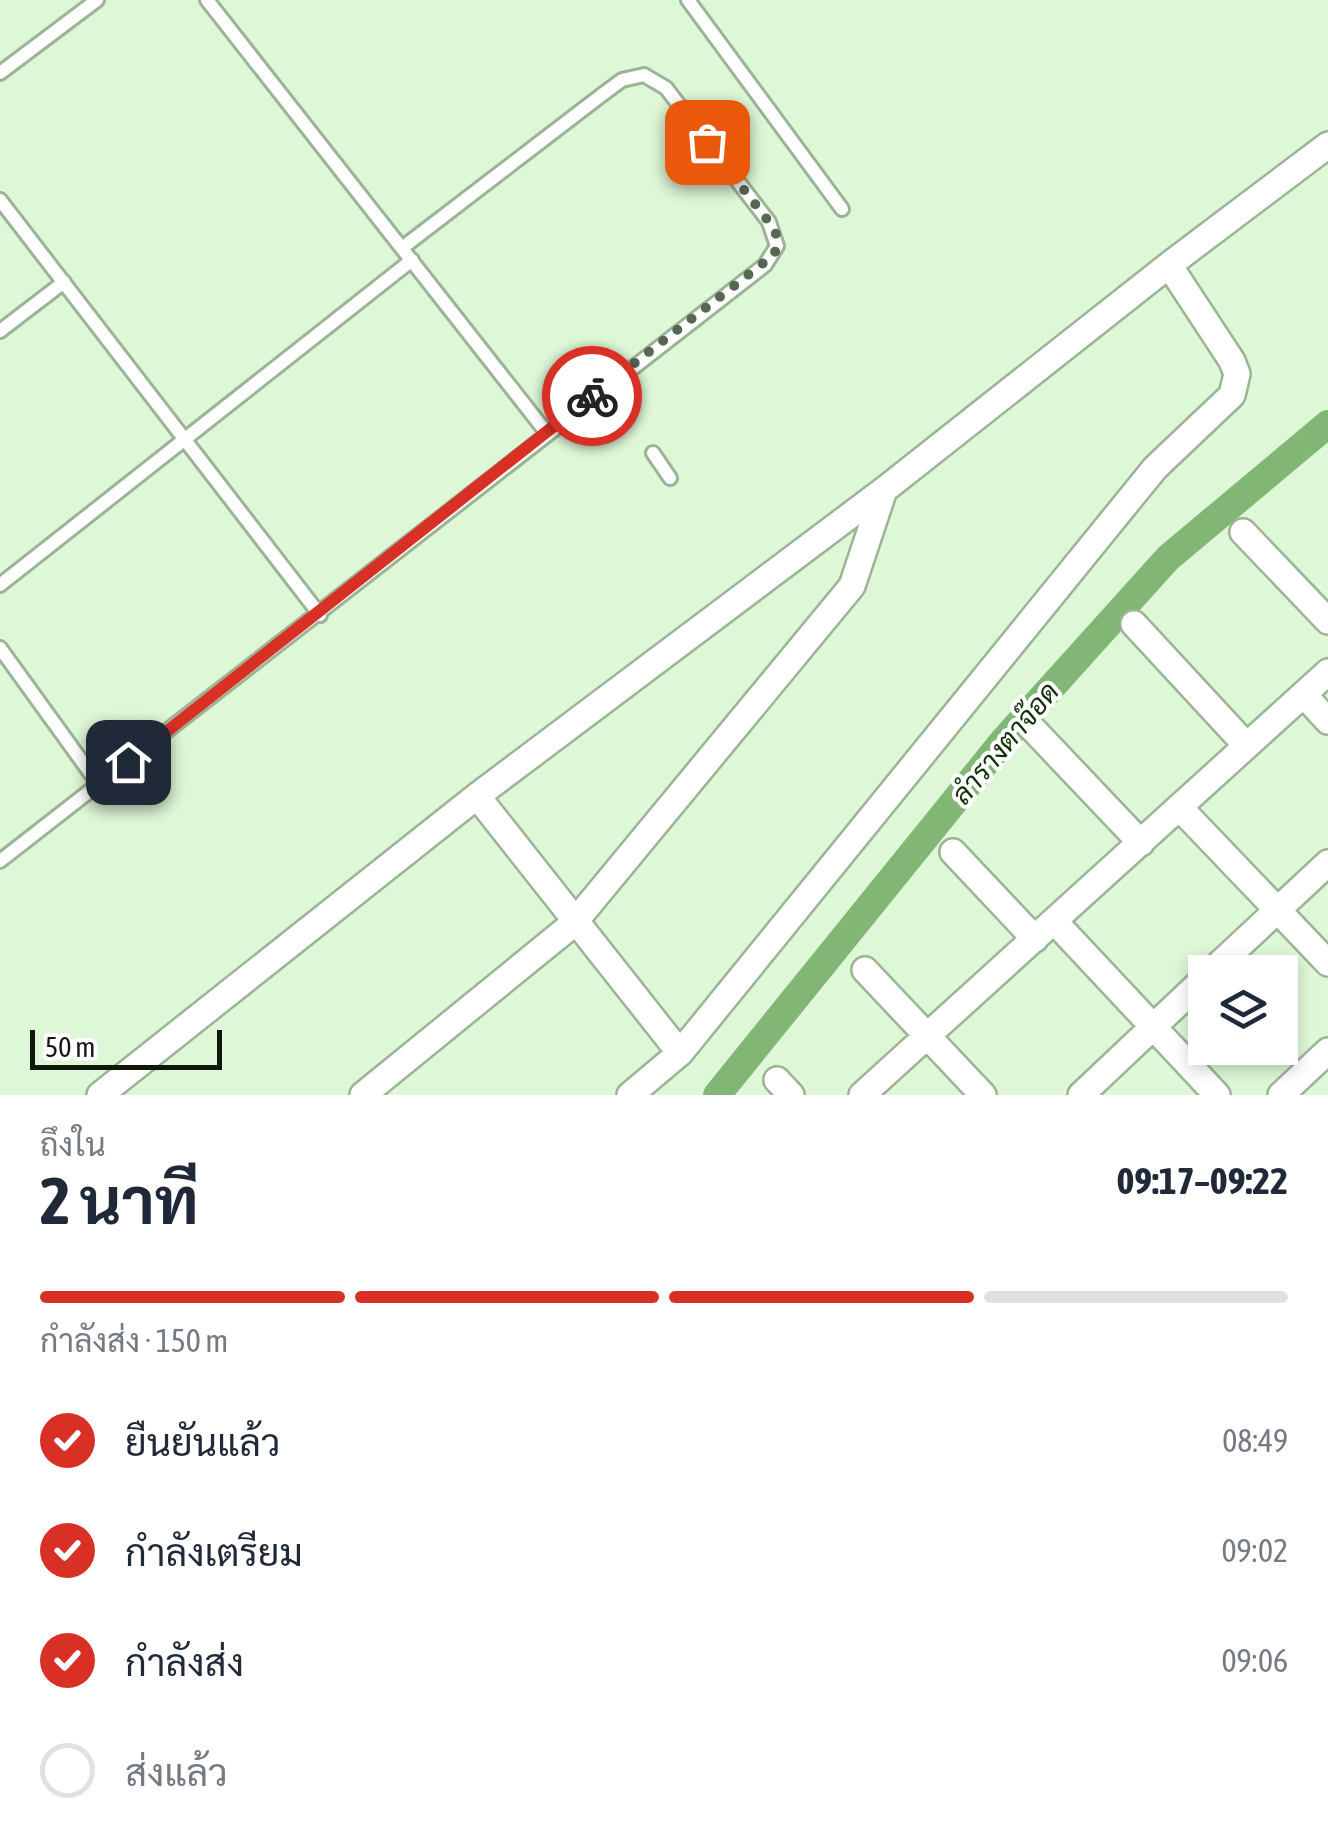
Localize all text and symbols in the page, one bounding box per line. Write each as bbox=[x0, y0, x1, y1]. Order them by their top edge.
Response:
pin bbox=[665, 100, 750, 185]
icon: bag bbox=[680, 115, 735, 170]
courier bbox=[542, 346, 642, 446]
icon: bike bbox=[565, 369, 620, 424]
water label: ลำรางตาจ๊อด bbox=[943, 674, 1065, 810]
pin bbox=[86, 720, 171, 805]
icon: home bbox=[101, 735, 156, 790]
map controls bbox=[1188, 955, 1298, 1065]
button: layers bbox=[1188, 955, 1298, 1065]
scale bar bbox=[30, 1025, 222, 1070]
text: 50 m bbox=[45, 1031, 95, 1063]
text: ถึงใน bbox=[40, 1126, 106, 1163]
text: 09:17–09:22 bbox=[1116, 1159, 1288, 1202]
text: 2 นาที bbox=[40, 1163, 199, 1238]
text: กำลังส่ง · 150 m bbox=[40, 1322, 228, 1359]
icon: check bbox=[40, 1413, 95, 1468]
text: ยืนยันแล้ว bbox=[125, 1421, 280, 1464]
text: 08:49 bbox=[1222, 1422, 1288, 1459]
icon: check bbox=[40, 1523, 95, 1578]
text: กำลังเตรียม bbox=[125, 1531, 303, 1574]
text: 09:02 bbox=[1222, 1532, 1288, 1569]
icon: check bbox=[40, 1633, 95, 1688]
text: กำลังส่ง bbox=[125, 1641, 244, 1684]
text: 09:06 bbox=[1222, 1642, 1288, 1679]
text: ส่งแล้ว bbox=[125, 1751, 228, 1794]

